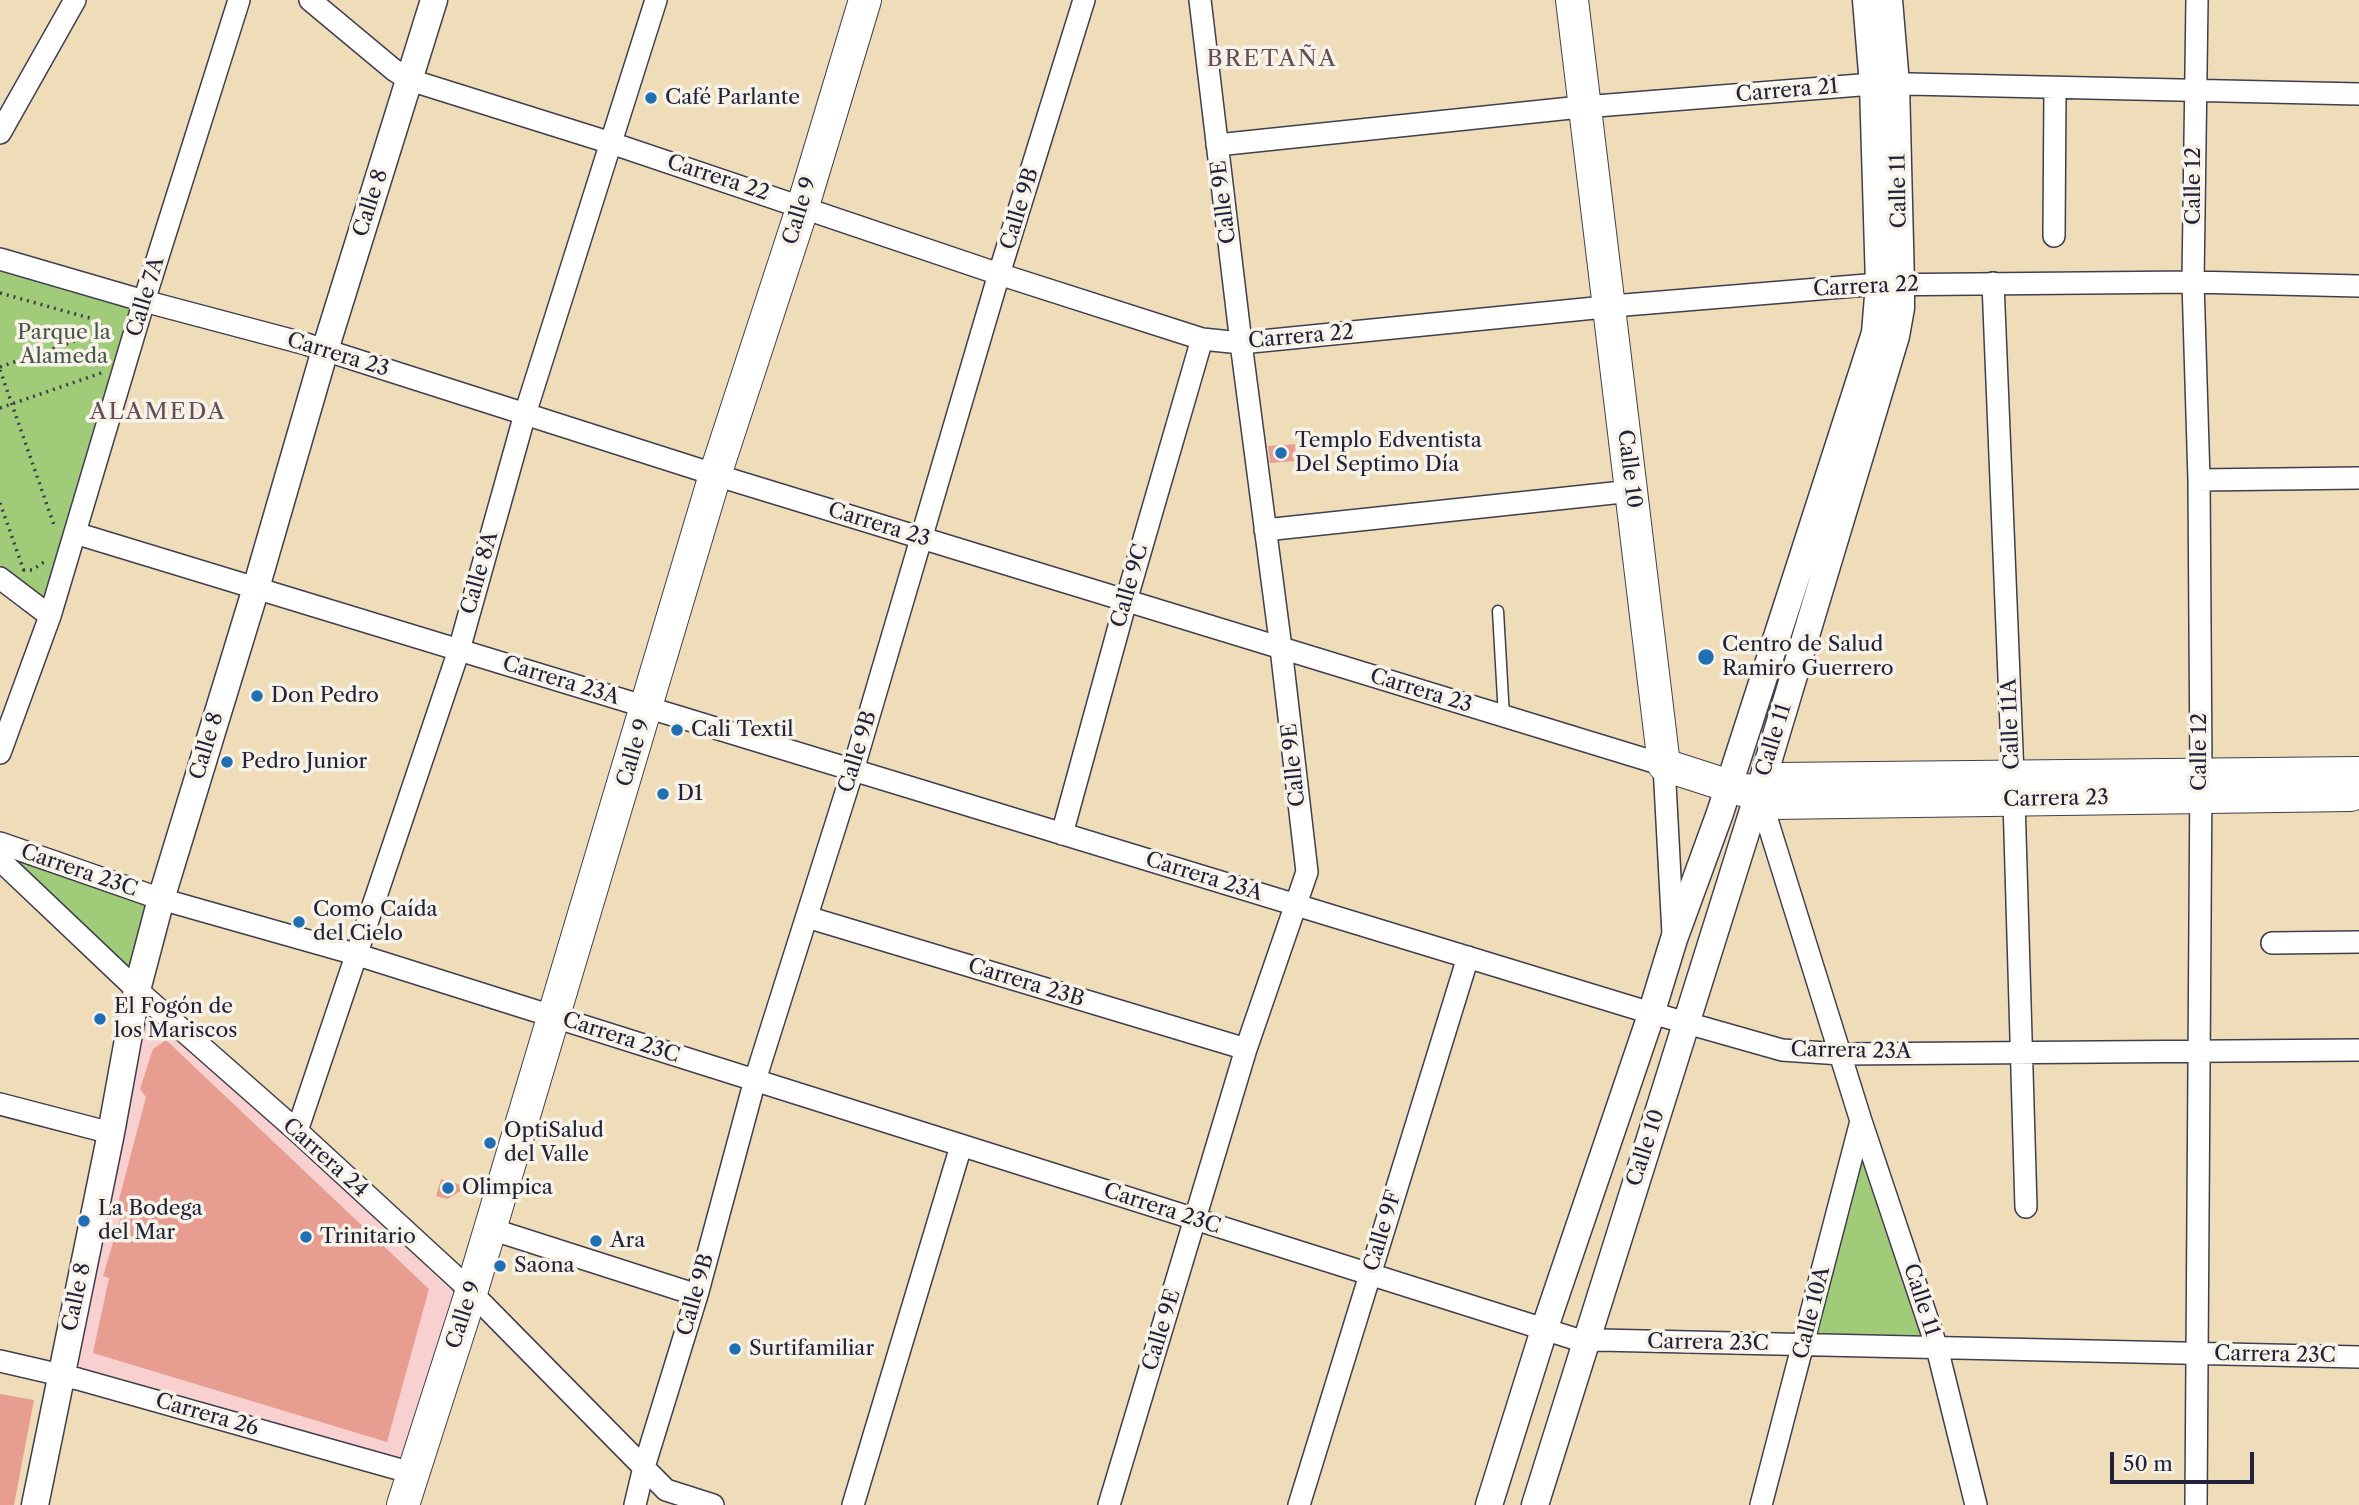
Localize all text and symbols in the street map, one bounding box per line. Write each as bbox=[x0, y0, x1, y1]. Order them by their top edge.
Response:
district label: BRETAÑA bbox=[1207, 45, 1337, 73]
street label: Carrera 21 bbox=[1735, 74, 1839, 108]
place label: Café Parlante bbox=[665, 85, 800, 111]
marker: Café Parlante bbox=[643, 90, 659, 106]
street label: Calle 12 bbox=[2181, 147, 2207, 225]
street label: Carrera 22 bbox=[664, 150, 772, 206]
street label: Calle 11 bbox=[1886, 153, 1912, 229]
street label: Calle 9E bbox=[1206, 159, 1242, 245]
street label: Calle 9B bbox=[996, 165, 1044, 253]
street label: Calle 8 bbox=[348, 166, 394, 240]
street label: Calle 9 bbox=[778, 174, 822, 248]
street label: Calle 7A bbox=[122, 254, 170, 340]
street label: Carrera 22 bbox=[1812, 272, 1920, 302]
park label: Parque la Alameda bbox=[17, 320, 111, 370]
street label: Carrera 22 bbox=[1247, 320, 1355, 354]
street label: Carrera 23 bbox=[284, 328, 392, 382]
district label: ALAMEDA bbox=[90, 398, 226, 426]
place label: Templo Edventista Del Septimo Día bbox=[1295, 428, 1482, 478]
street label: Calle 10 bbox=[1612, 428, 1646, 510]
marker: Templo Edventista Del Septimo Día bbox=[1273, 445, 1289, 461]
street label: Carrera 23 bbox=[825, 498, 933, 552]
street label: Calle 8A bbox=[456, 529, 504, 617]
street label: Calle 9C bbox=[1106, 541, 1154, 631]
place label: Centro de Salud Ramiro Guerrero bbox=[1722, 632, 1894, 682]
marker: Centro de Salud Ramiro Guerrero bbox=[1696, 647, 1716, 667]
street label: Carrera 23A bbox=[499, 651, 623, 711]
street label: Carrera 23 bbox=[1367, 664, 1475, 718]
street label: Calle 11A bbox=[1997, 678, 2025, 770]
place label: Don Pedro bbox=[271, 683, 379, 709]
marker: Don Pedro bbox=[249, 688, 265, 704]
street label: Calle 11 bbox=[1751, 701, 1797, 779]
street label: Calle 9B bbox=[834, 708, 882, 796]
street label: Calle 8 bbox=[185, 709, 229, 783]
street label: Calle 12 bbox=[2187, 713, 2213, 791]
street label: Calle 9 bbox=[612, 716, 656, 790]
place label: Cali Textil bbox=[691, 717, 793, 743]
marker: Cali Textil bbox=[669, 722, 685, 738]
street label: Calle 9E bbox=[1277, 722, 1311, 808]
place label: Pedro Junior bbox=[241, 749, 367, 775]
marker: Pedro Junior bbox=[219, 754, 235, 770]
place label: D1 bbox=[677, 781, 703, 807]
street label: Carrera 23 bbox=[2003, 785, 2109, 813]
marker: D1 bbox=[655, 786, 671, 802]
street label: Carrera 23C bbox=[17, 839, 141, 903]
street label: Carrera 23A bbox=[1142, 847, 1266, 907]
place label: Como Caída del Cielo bbox=[313, 897, 438, 947]
marker: Como Caída del Cielo bbox=[291, 914, 307, 930]
street label: Carrera 23B bbox=[965, 953, 1087, 1013]
place label: El Fogón de los Mariscos bbox=[114, 994, 237, 1044]
street label: Carrera 23C bbox=[559, 1007, 683, 1069]
marker: El Fogón de los Mariscos bbox=[92, 1011, 108, 1027]
street label: Carrera 23A bbox=[1790, 1037, 1912, 1065]
street label: Calle 10 bbox=[1622, 1106, 1670, 1190]
street label: Carrera 24 bbox=[277, 1113, 373, 1203]
place label: OptiSalud del Valle bbox=[504, 1118, 604, 1168]
marker: OptiSalud del Valle bbox=[482, 1135, 498, 1151]
place label: Olimpica bbox=[462, 1175, 553, 1201]
street label: Carrera 23C bbox=[1100, 1178, 1224, 1240]
marker: Olimpica bbox=[440, 1180, 456, 1196]
street label: Calle 9F bbox=[1359, 1188, 1407, 1274]
place label: La Bodega del Mar bbox=[98, 1196, 203, 1246]
marker: La Bodega del Mar bbox=[76, 1213, 92, 1229]
place label: Trinitario bbox=[320, 1224, 416, 1250]
place label: Ara bbox=[610, 1228, 645, 1254]
marker: Trinitario bbox=[298, 1229, 314, 1245]
marker: Ara bbox=[588, 1233, 604, 1249]
street label: Calle 9B bbox=[672, 1251, 720, 1339]
place label: Saona bbox=[514, 1253, 575, 1279]
marker: Saona bbox=[492, 1258, 508, 1274]
street label: Calle 8 bbox=[57, 1260, 97, 1334]
street label: Calle 11 bbox=[1897, 1261, 1945, 1339]
street label: Calle 10A bbox=[1788, 1264, 1836, 1362]
street label: Calle 9 bbox=[441, 1278, 487, 1352]
street label: Calle 9E bbox=[1138, 1286, 1186, 1374]
street label: Carrera 23C bbox=[1647, 1329, 1769, 1357]
place label: Surtifamiliar bbox=[749, 1336, 874, 1362]
marker: Surtifamiliar bbox=[727, 1341, 743, 1357]
street label: Carrera 23C bbox=[2214, 1341, 2336, 1369]
street label: Carrera 26 bbox=[152, 1388, 262, 1442]
scale bar bbox=[2114, 1438, 2258, 1482]
text: 50 m bbox=[2123, 1451, 2173, 1476]

